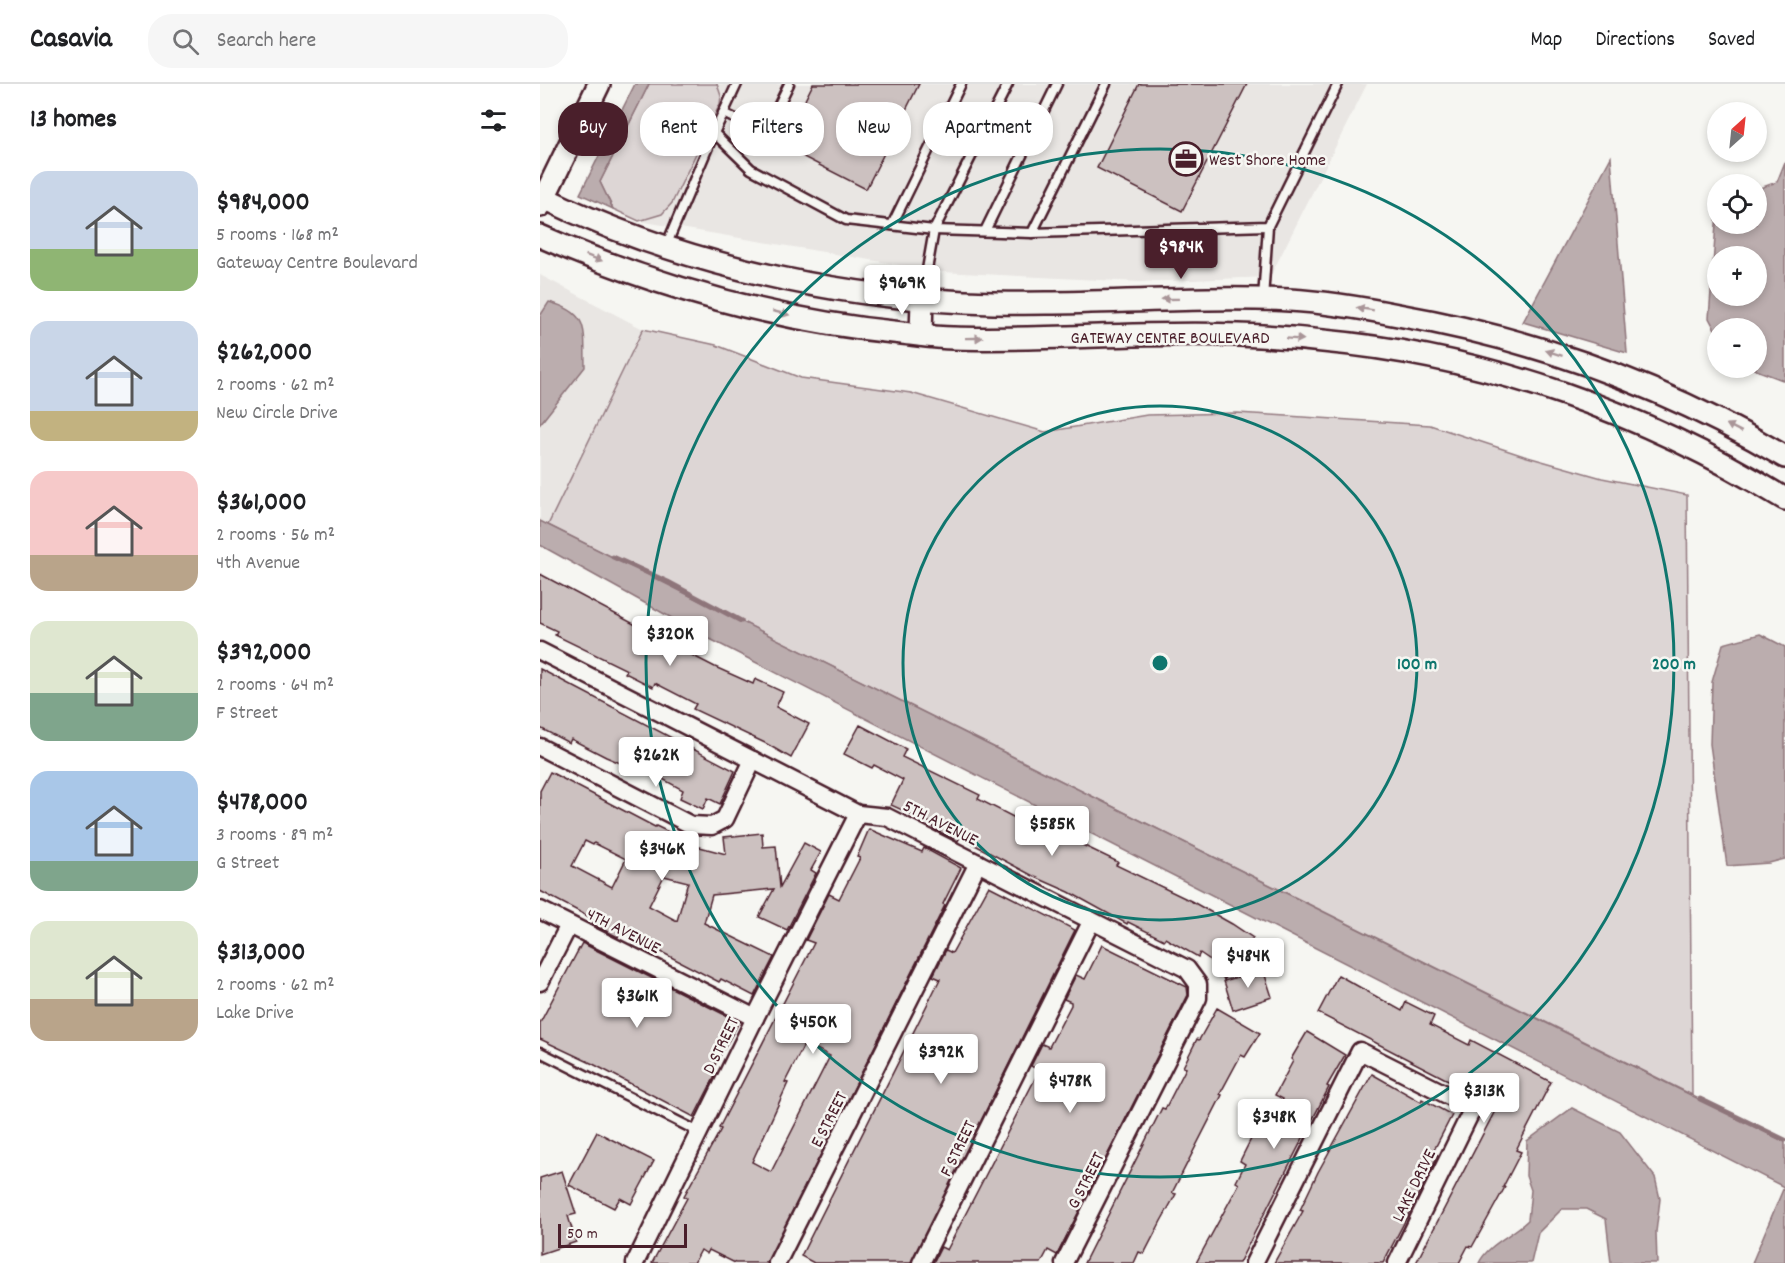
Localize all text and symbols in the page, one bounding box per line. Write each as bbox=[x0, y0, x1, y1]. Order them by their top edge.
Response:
search box bbox=[148, 14, 568, 68]
text: Casavia bbox=[30, 21, 112, 61]
icon: search bbox=[169, 25, 202, 58]
text: Search here bbox=[217, 26, 316, 57]
text: Map bbox=[1531, 26, 1562, 56]
text: Directions bbox=[1595, 26, 1675, 56]
text: Saved bbox=[1708, 26, 1755, 56]
text: 13 homes bbox=[30, 102, 117, 139]
chip: Buy bbox=[558, 102, 628, 156]
chip: Rent bbox=[640, 102, 718, 156]
chip: Filters bbox=[730, 102, 824, 156]
chip: New bbox=[836, 102, 911, 156]
chip: Apartment bbox=[923, 102, 1053, 156]
north arrow bbox=[1707, 102, 1767, 162]
map controls bbox=[1707, 102, 1767, 378]
icon: filters bbox=[477, 104, 510, 137]
office icon: West Shore Home bbox=[1168, 141, 1204, 177]
place label: West Shore Home bbox=[1209, 149, 1326, 174]
button: locate bbox=[1707, 174, 1767, 234]
text: $984,000 bbox=[216, 185, 310, 222]
icon: home bbox=[78, 195, 150, 267]
text: 5 rooms · 168 m² bbox=[216, 222, 339, 250]
pin: $984K bbox=[1139, 229, 1223, 280]
text: $984K bbox=[1159, 234, 1203, 262]
button: + bbox=[1707, 246, 1767, 306]
text: Gateway Centre Boulevard bbox=[216, 250, 418, 278]
one-way arrow bbox=[585, 253, 603, 263]
pin: $969K bbox=[860, 265, 944, 316]
text: $969K bbox=[878, 270, 926, 298]
one-way arrow bbox=[1161, 295, 1180, 304]
one-way arrow bbox=[1355, 304, 1374, 313]
one-way arrow bbox=[771, 309, 790, 319]
button: − bbox=[1707, 318, 1767, 378]
street label: GATEWAY CENTRE BOULEVARD bbox=[1071, 327, 1270, 352]
one-way arrow bbox=[964, 333, 983, 343]
one-way arrow bbox=[1285, 334, 1304, 344]
text: $262,000 bbox=[216, 335, 312, 372]
icon: home bbox=[78, 345, 150, 417]
one-way arrow bbox=[1545, 348, 1563, 357]
text: 2 rooms · 62 m² bbox=[216, 372, 335, 400]
text: New Circle Drive bbox=[216, 400, 338, 428]
one-way arrow bbox=[1725, 424, 1742, 433]
text: $361,000 bbox=[216, 485, 307, 522]
icon: home bbox=[78, 495, 150, 567]
text: 2 rooms · 56 m² bbox=[216, 522, 335, 550]
text: 4th Avenue bbox=[216, 550, 300, 578]
pin: $320K bbox=[628, 616, 712, 667]
text: $320K bbox=[646, 621, 694, 649]
text: $392,000 bbox=[216, 635, 311, 672]
icon: home bbox=[78, 645, 150, 717]
centre of rings bbox=[1150, 653, 1170, 673]
text: 100 m bbox=[1397, 653, 1437, 678]
text: 200 m bbox=[1652, 653, 1696, 678]
text: 2 rooms · 64 m² bbox=[216, 672, 334, 700]
text: F Street bbox=[216, 700, 278, 728]
pin: $262K bbox=[614, 737, 698, 788]
text: $262K bbox=[633, 742, 679, 770]
text: $478,000 bbox=[216, 785, 308, 822]
icon: home bbox=[78, 795, 150, 867]
street label: 5TH AVENUE bbox=[898, 795, 982, 854]
pin: $585K bbox=[1010, 806, 1094, 857]
text: $585K bbox=[1029, 811, 1075, 839]
text: 3 rooms · 89 m² bbox=[216, 822, 333, 850]
pin: $346K bbox=[620, 831, 704, 882]
text: $346K bbox=[639, 836, 685, 864]
text: G Street bbox=[216, 850, 279, 878]
street label: 4TH AVENUE bbox=[581, 903, 664, 962]
text: $313,000 bbox=[216, 935, 305, 972]
pin: $484K bbox=[1206, 938, 1290, 989]
text: $484K bbox=[1226, 943, 1270, 971]
icon: home bbox=[78, 945, 150, 1017]
text: 2 rooms · 62 m² bbox=[216, 972, 335, 1000]
pin: $361K bbox=[595, 978, 679, 1029]
text: $361K bbox=[616, 983, 658, 1011]
text: Lake Drive bbox=[216, 1000, 294, 1028]
pin: $450K bbox=[771, 1004, 855, 1055]
text: $450K bbox=[789, 1009, 837, 1037]
street label: D STREET bbox=[698, 1013, 747, 1079]
pin: $392K bbox=[899, 1034, 983, 1085]
text: $392K bbox=[918, 1039, 964, 1067]
pin: $478K bbox=[1028, 1063, 1112, 1114]
text: $478K bbox=[1048, 1068, 1092, 1096]
pin: $313K bbox=[1442, 1073, 1526, 1124]
text: $313K bbox=[1463, 1078, 1505, 1106]
street label: E STREET bbox=[806, 1088, 855, 1152]
pin: $348K bbox=[1232, 1099, 1316, 1150]
text: $348K bbox=[1252, 1104, 1296, 1132]
street label: F STREET bbox=[935, 1117, 984, 1181]
street label: LAKE DRIVE bbox=[1387, 1145, 1444, 1227]
street label: G STREET bbox=[1062, 1148, 1112, 1214]
scale bar bbox=[558, 1221, 687, 1248]
text: 50 m bbox=[567, 1223, 598, 1246]

